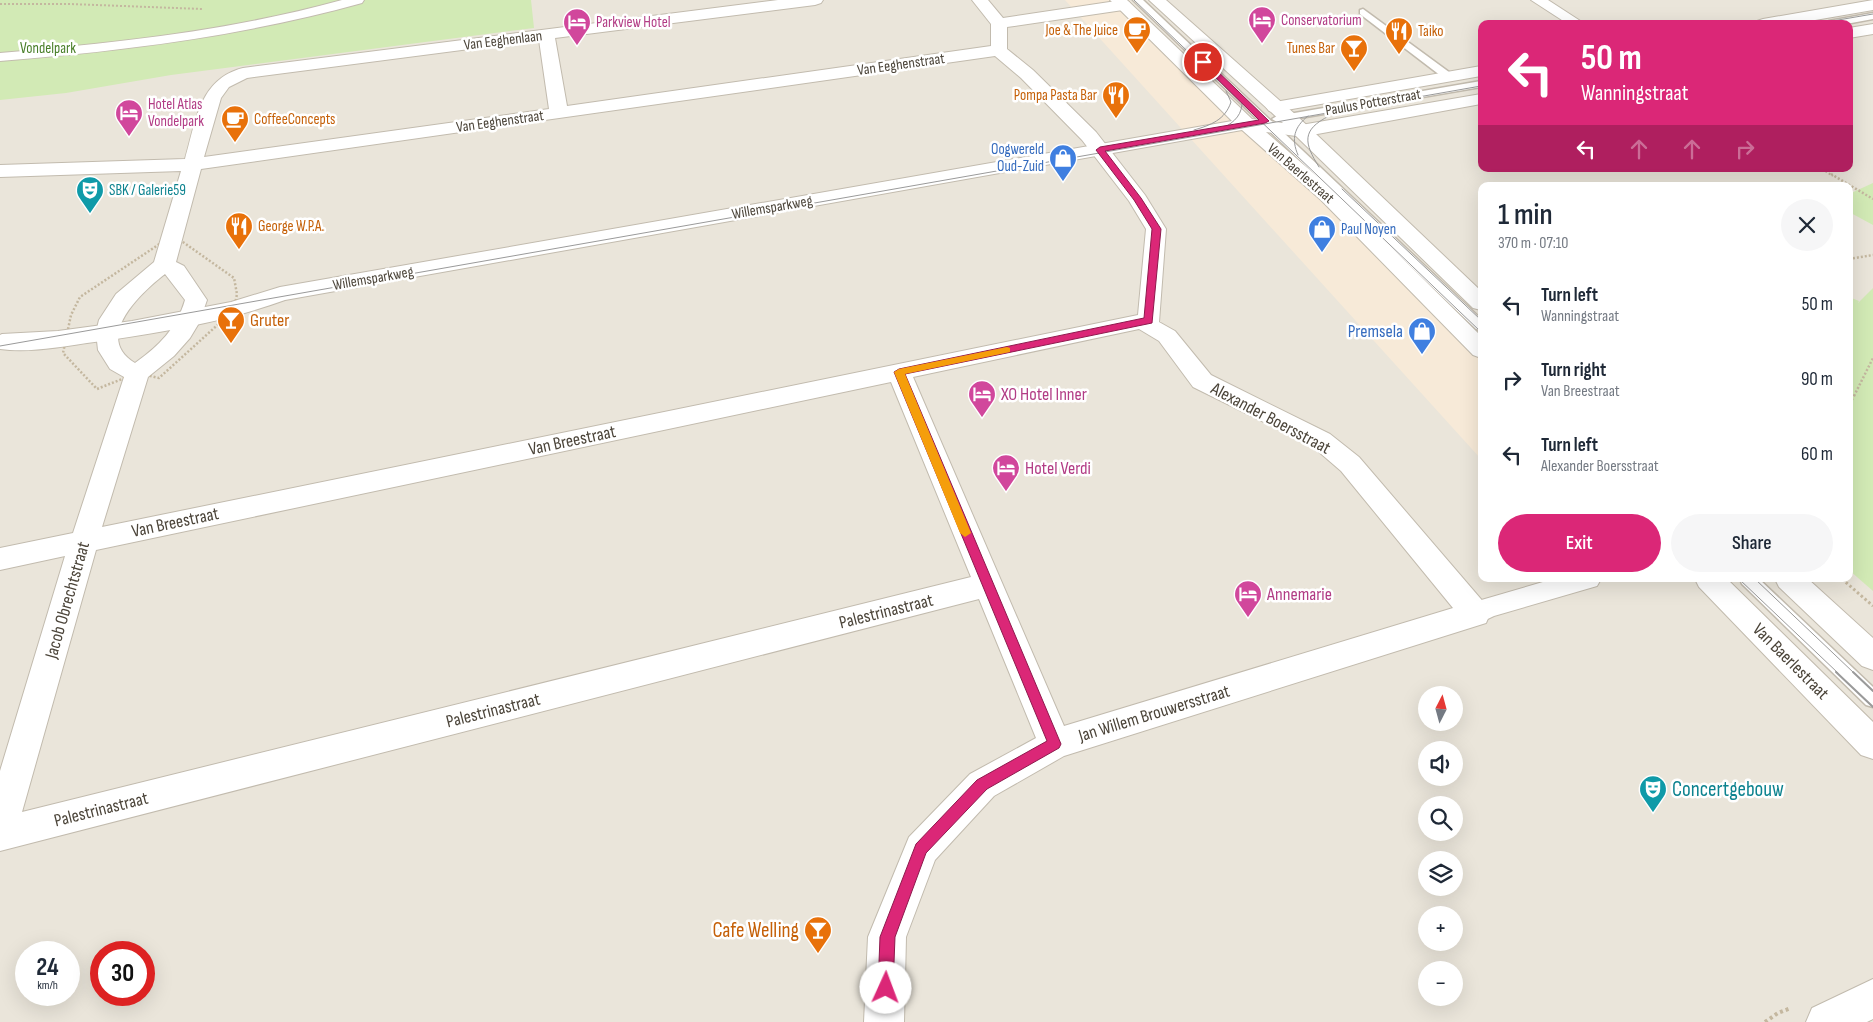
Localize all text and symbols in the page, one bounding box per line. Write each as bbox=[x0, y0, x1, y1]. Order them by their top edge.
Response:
hotel icon: Conservatorium bbox=[1247, 5, 1277, 44]
hotel icon: Parkview Hotel bbox=[562, 7, 592, 46]
place label: Conservatorium bbox=[1281, 11, 1362, 30]
place label: Parkview Hotel bbox=[596, 13, 670, 32]
cafe icon: Joe & The Juice bbox=[1122, 15, 1152, 54]
restaurant icon: Taiko bbox=[1384, 16, 1414, 55]
place label: Joe & The Juice bbox=[1044, 21, 1118, 40]
place label: Taiko bbox=[1418, 22, 1443, 41]
street label: Van Eeghenlaan bbox=[463, 26, 543, 55]
bar icon: Tunes Bar bbox=[1339, 33, 1369, 72]
text: 50 m bbox=[1581, 37, 1642, 80]
park label: Vondelpark bbox=[20, 39, 76, 58]
place label: Tunes Bar bbox=[1287, 39, 1336, 58]
icon: left bbox=[1498, 40, 1563, 105]
pin bbox=[1182, 41, 1224, 83]
icon: arrive bbox=[1189, 48, 1217, 76]
street label: Van Eeghenstraat bbox=[856, 49, 946, 80]
restaurant icon: Pompa Pasta Bar bbox=[1101, 80, 1131, 119]
text: Wanningstraat bbox=[1581, 80, 1689, 107]
street label: Paulus Potterstraat bbox=[1324, 85, 1423, 120]
place label: Pompa Pasta Bar bbox=[1014, 86, 1098, 105]
place label: Hotel Atlas Vondelpark bbox=[148, 95, 204, 131]
hotel icon: Hotel Atlas Vondelpark bbox=[114, 98, 144, 137]
cafe icon: CoffeeConcepts bbox=[220, 104, 250, 143]
street label: Van Eeghenstraat bbox=[455, 106, 545, 137]
place label: CoffeeConcepts bbox=[254, 110, 335, 129]
icon: left bbox=[1572, 135, 1600, 163]
icon: ahead bbox=[1625, 135, 1653, 163]
icon: ahead bbox=[1678, 135, 1706, 163]
icon: right bbox=[1731, 135, 1759, 163]
street label: Van Baerlestraat bbox=[1263, 139, 1338, 208]
place label: Oogwereld Oud-Zuid bbox=[991, 140, 1044, 176]
shop icon: Oogwereld Oud-Zuid bbox=[1048, 143, 1078, 182]
theatre icon: SBK / Galerie59 bbox=[75, 175, 105, 214]
place label: SBK / Galerie59 bbox=[109, 181, 186, 200]
street label: Willemsparkweg bbox=[730, 191, 814, 224]
text: 1 min bbox=[1498, 197, 1553, 233]
button: close bbox=[1781, 199, 1833, 251]
restaurant icon: George W.P.A. bbox=[224, 211, 254, 250]
shop icon: Paul Noyen bbox=[1307, 214, 1337, 253]
place label: George W.P.A. bbox=[258, 217, 325, 236]
place label: Paul Noyen bbox=[1341, 220, 1396, 239]
text: 370 m · 07:10 bbox=[1498, 234, 1568, 253]
street label: Willemsparkweg bbox=[331, 262, 415, 295]
text: Turn left bbox=[1541, 284, 1598, 307]
icon: left bbox=[1498, 291, 1526, 319]
text: 50 m bbox=[1802, 293, 1833, 316]
bar icon: Gruter bbox=[216, 305, 246, 344]
text: Wanningstraat bbox=[1541, 307, 1619, 326]
place label: Gruter bbox=[250, 310, 289, 331]
shop icon: Premsela bbox=[1407, 316, 1437, 355]
place label: Premsela bbox=[1348, 321, 1403, 342]
text: Turn right bbox=[1541, 359, 1606, 382]
icon: right bbox=[1498, 366, 1526, 394]
text: 90 m bbox=[1801, 368, 1833, 391]
street label: Alexander Boersstraat bbox=[1206, 378, 1335, 459]
hotel icon: XO Hotel Inner bbox=[967, 379, 997, 418]
text: Van Breestraat bbox=[1541, 382, 1620, 401]
place label: XO Hotel Inner bbox=[1000, 384, 1087, 405]
street label: Van Breestraat bbox=[527, 421, 618, 460]
text: Turn left bbox=[1541, 434, 1598, 457]
icon: left bbox=[1498, 441, 1526, 469]
text: 60 m bbox=[1801, 443, 1833, 466]
hotel icon: Hotel Verdi bbox=[991, 453, 1021, 492]
text: Alexander Boersstraat bbox=[1541, 457, 1659, 476]
place label: Hotel Verdi bbox=[1025, 458, 1091, 479]
street label: Van Breestraat bbox=[130, 503, 221, 542]
button: Exit bbox=[1498, 514, 1661, 572]
button: Share bbox=[1671, 514, 1833, 572]
street label: Jacob Obrechtstraat bbox=[40, 539, 94, 662]
hotel icon: Annemarie bbox=[1233, 579, 1263, 618]
place label: Annemarie bbox=[1266, 584, 1332, 605]
street label: Palestrinastraat bbox=[837, 590, 936, 633]
street label: Van Baerlestraat bbox=[1748, 619, 1834, 704]
street label: Jan Willem Brouwersstraat bbox=[1075, 680, 1233, 747]
north arrow bbox=[1418, 686, 1462, 731]
map controls bbox=[1418, 686, 1463, 1006]
street label: Palestrinastraat bbox=[444, 689, 543, 732]
button: sound bbox=[1418, 741, 1463, 786]
theatre icon: Concertgebouw bbox=[1638, 774, 1668, 813]
place label: Concertgebouw bbox=[1672, 777, 1784, 802]
street label: Palestrinastraat bbox=[52, 788, 151, 831]
button: search bbox=[1418, 796, 1463, 841]
button: layers bbox=[1418, 851, 1463, 896]
button: + bbox=[1418, 906, 1463, 951]
bar icon: Cafe Welling bbox=[803, 915, 833, 954]
place label: Cafe Welling bbox=[712, 918, 799, 943]
speed limit sign: 30 bbox=[90, 941, 155, 1006]
text: 24 bbox=[36, 952, 59, 983]
position arrow bbox=[859, 961, 911, 1013]
button: − bbox=[1418, 961, 1463, 1006]
text: km/h bbox=[37, 978, 58, 993]

